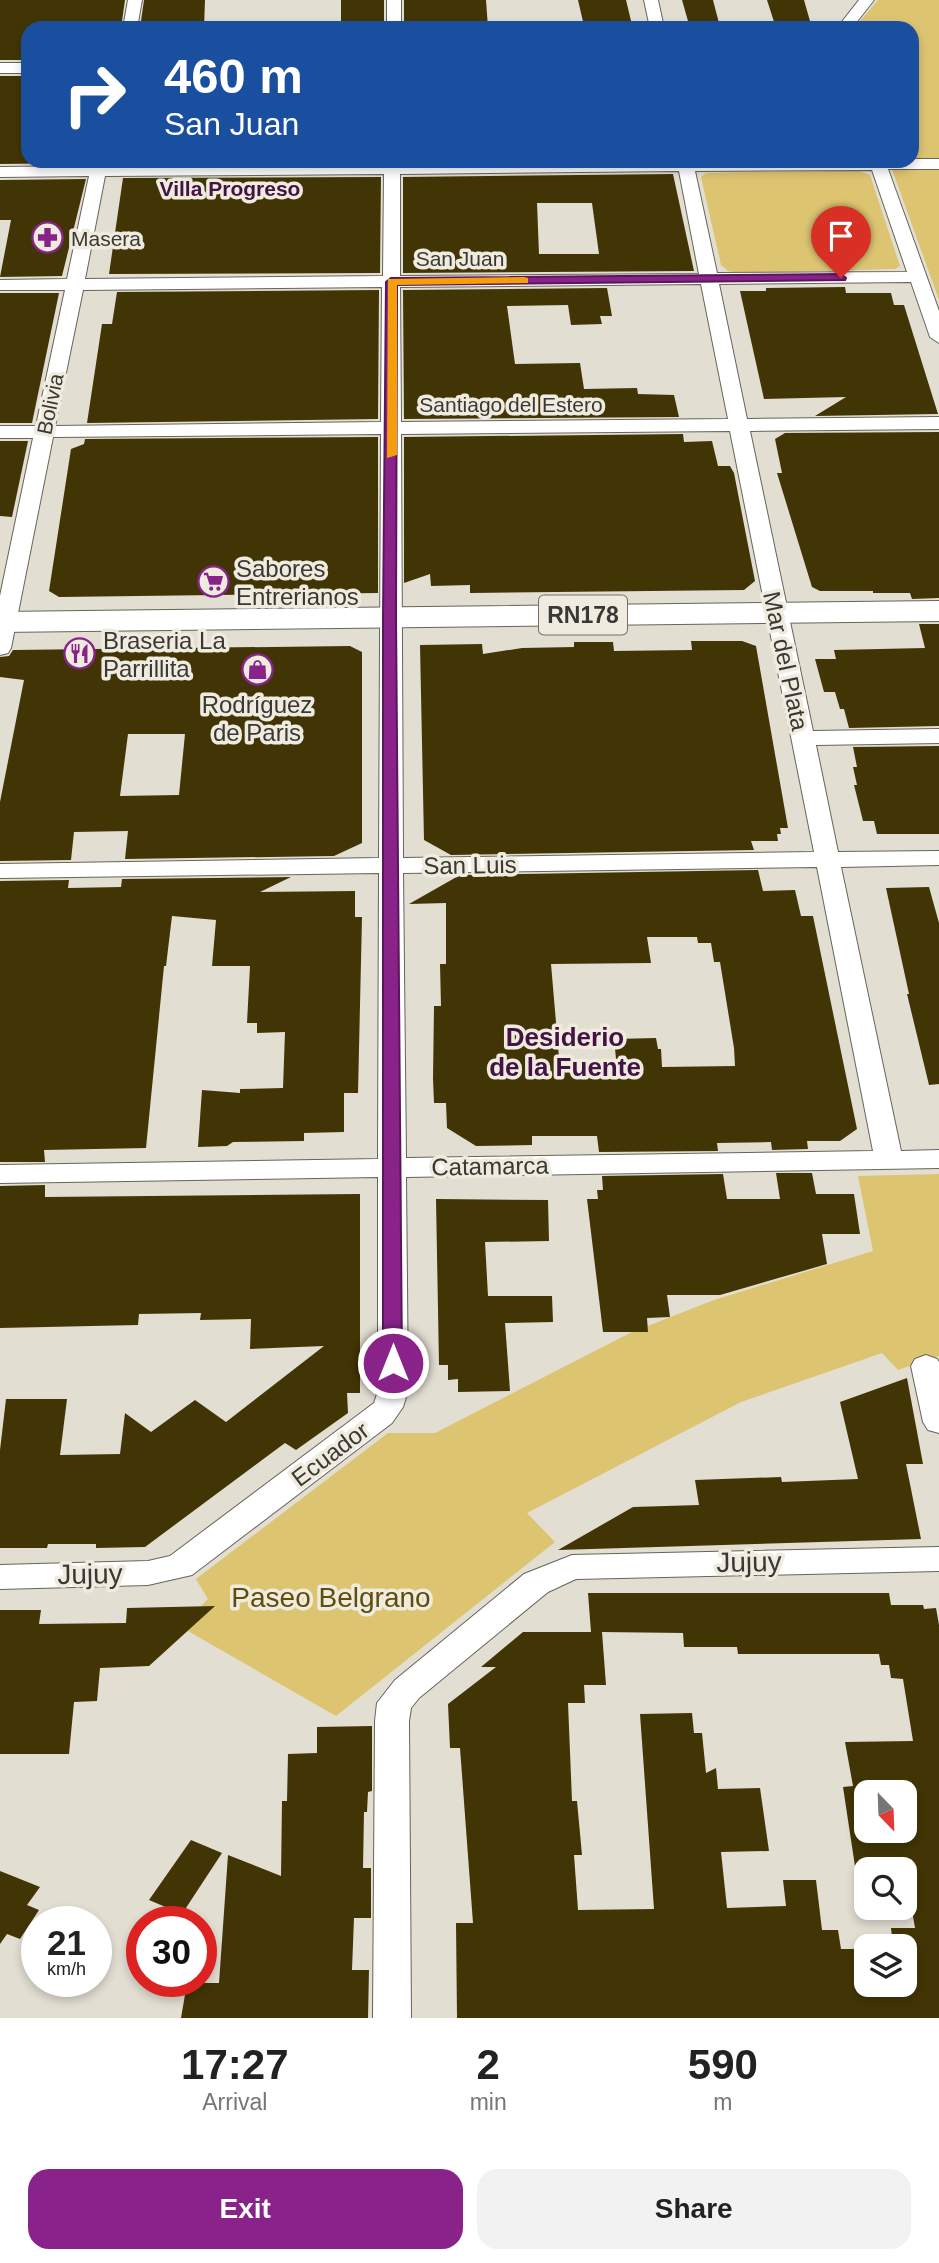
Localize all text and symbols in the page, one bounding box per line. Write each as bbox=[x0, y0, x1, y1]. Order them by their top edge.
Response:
icon: right bbox=[49, 49, 140, 140]
text: 460 m bbox=[164, 49, 303, 103]
text: San Juan bbox=[164, 106, 299, 142]
district label: Villa Progreso bbox=[160, 177, 300, 200]
pin bbox=[811, 206, 871, 278]
icon: arrive bbox=[822, 217, 860, 255]
pharmacy icon: Masera bbox=[31, 221, 65, 255]
place label: Masera bbox=[71, 227, 141, 250]
street label: San Juan bbox=[416, 247, 504, 270]
street label: Bolivia bbox=[32, 371, 68, 437]
street label: Santiago del Estero bbox=[419, 393, 603, 416]
place label: Sabores Entrerianos bbox=[236, 555, 359, 610]
supermarket icon: Sabores Entrerianos bbox=[196, 565, 230, 599]
street label: Mar del Plata bbox=[758, 589, 814, 734]
road number: RN178 bbox=[539, 596, 627, 635]
place label: Braseria La Parrillita bbox=[103, 627, 226, 682]
restaurant icon: Braseria La Parrillita bbox=[63, 637, 97, 671]
shop icon: Rodríguez de Paris bbox=[240, 653, 274, 687]
place label: Rodríguez de Paris bbox=[202, 691, 312, 746]
street label: San Luis bbox=[423, 851, 517, 879]
district label: Desiderio de la Fuente bbox=[489, 1022, 641, 1082]
street label: Catamarca bbox=[431, 1151, 550, 1181]
position arrow bbox=[356, 1326, 430, 1400]
street label: Ecuador bbox=[286, 1416, 374, 1492]
street label: Jujuy bbox=[716, 1546, 782, 1578]
street label: Jujuy bbox=[57, 1558, 123, 1590]
park label: Paseo Belgrano bbox=[231, 1582, 431, 1613]
north arrow bbox=[854, 1780, 917, 1843]
map controls bbox=[854, 1780, 917, 1997]
button: search bbox=[854, 1857, 917, 1920]
speed limit sign: 30 bbox=[126, 1906, 217, 1997]
text: 21 bbox=[47, 1923, 86, 1962]
button: layers bbox=[854, 1934, 917, 1997]
text: km/h bbox=[47, 1959, 86, 1979]
text: 17:27 bbox=[181, 2041, 289, 2088]
text: 2 bbox=[476, 2041, 500, 2088]
text: 590 bbox=[688, 2041, 758, 2088]
text: Arrival bbox=[202, 2089, 267, 2115]
text: min bbox=[470, 2089, 507, 2115]
text: m bbox=[713, 2089, 732, 2115]
button: Exit bbox=[28, 2169, 463, 2249]
button: Share bbox=[477, 2169, 911, 2249]

